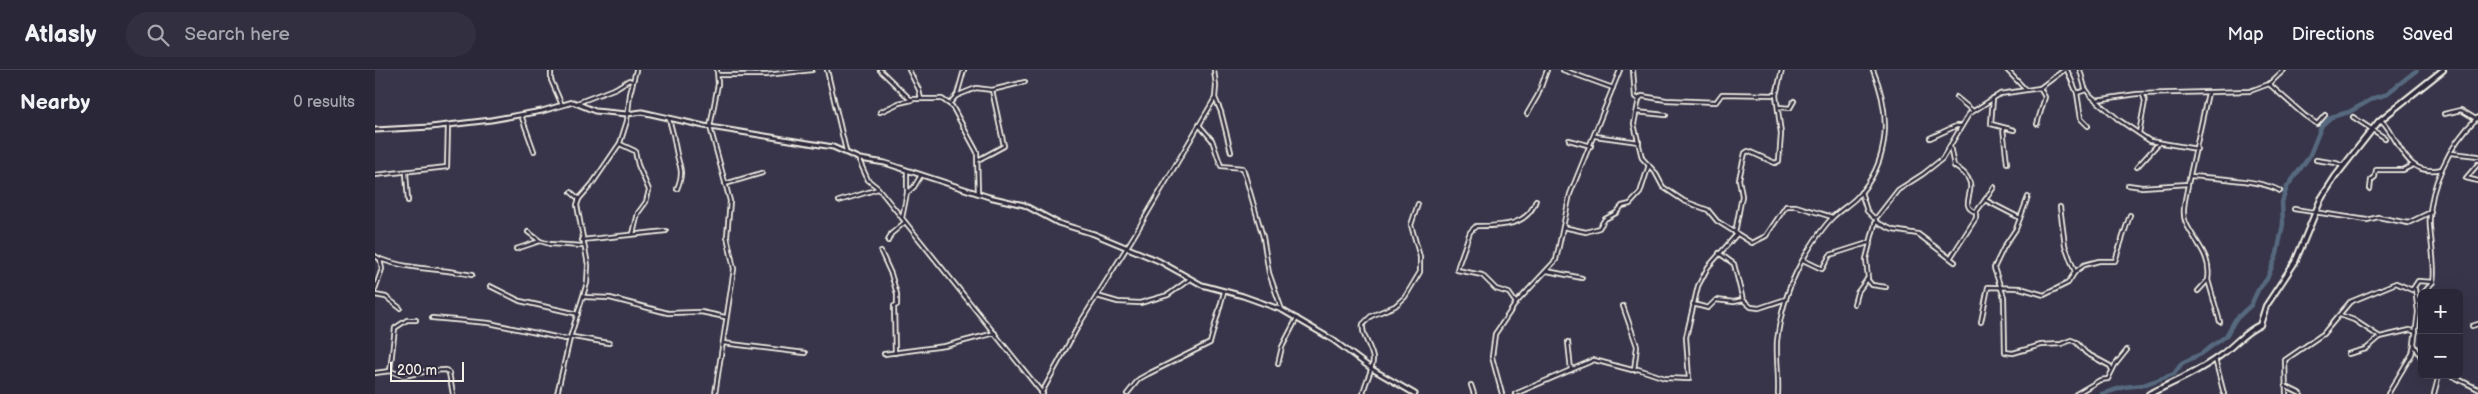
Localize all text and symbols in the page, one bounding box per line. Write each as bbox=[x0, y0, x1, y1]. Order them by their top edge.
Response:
search box bbox=[126, 12, 476, 57]
text: Atlasly bbox=[25, 20, 96, 49]
icon: search bbox=[144, 21, 172, 49]
text: Search here bbox=[184, 23, 290, 46]
text: Map bbox=[2228, 24, 2264, 45]
text: Directions bbox=[2292, 24, 2374, 45]
text: Saved bbox=[2402, 24, 2453, 45]
text: Nearby bbox=[20, 90, 90, 115]
text: 0 results bbox=[293, 93, 355, 112]
map controls bbox=[2418, 289, 2463, 379]
button: + bbox=[2418, 289, 2463, 334]
button: − bbox=[2418, 334, 2463, 379]
scale bar bbox=[390, 359, 464, 382]
text: 200 m bbox=[397, 362, 437, 379]

